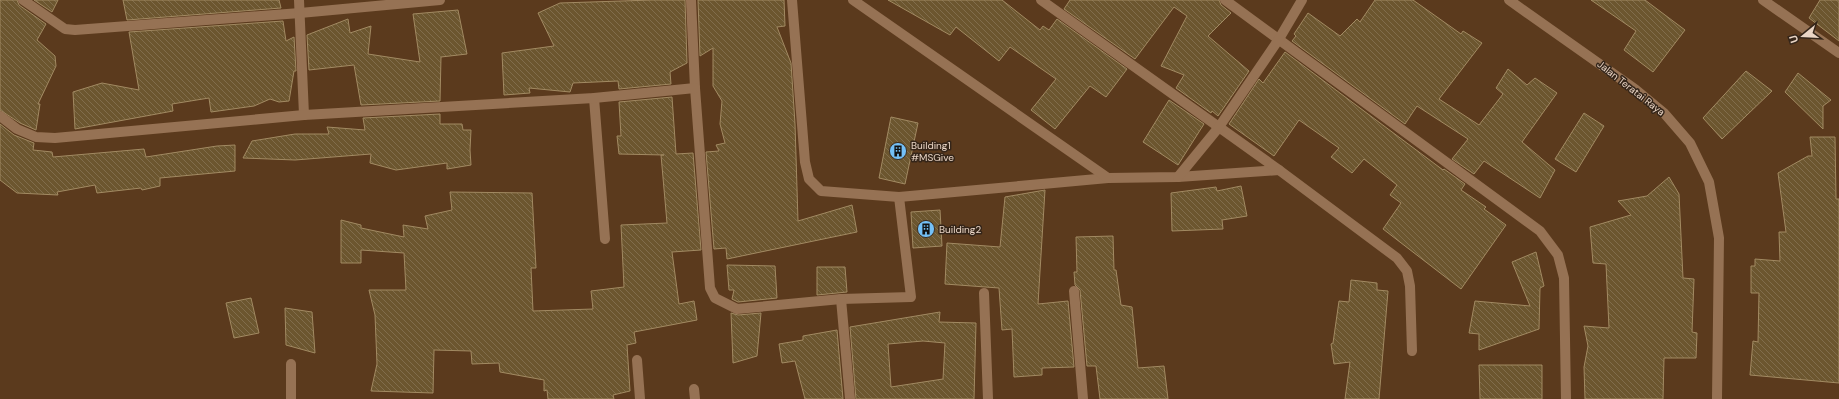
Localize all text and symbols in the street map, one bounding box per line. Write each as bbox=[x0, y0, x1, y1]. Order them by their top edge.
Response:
north arrow bbox=[1783, 16, 1823, 56]
text: U bbox=[1786, 33, 1801, 45]
street label: Jalan Teratai Raya bbox=[1595, 58, 1667, 118]
place label: Building1 #MSGive bbox=[911, 139, 954, 164]
building icon: Building1 #MSGive bbox=[888, 141, 908, 161]
building icon: Building2 bbox=[916, 219, 936, 239]
place label: Building2 bbox=[939, 223, 981, 236]

